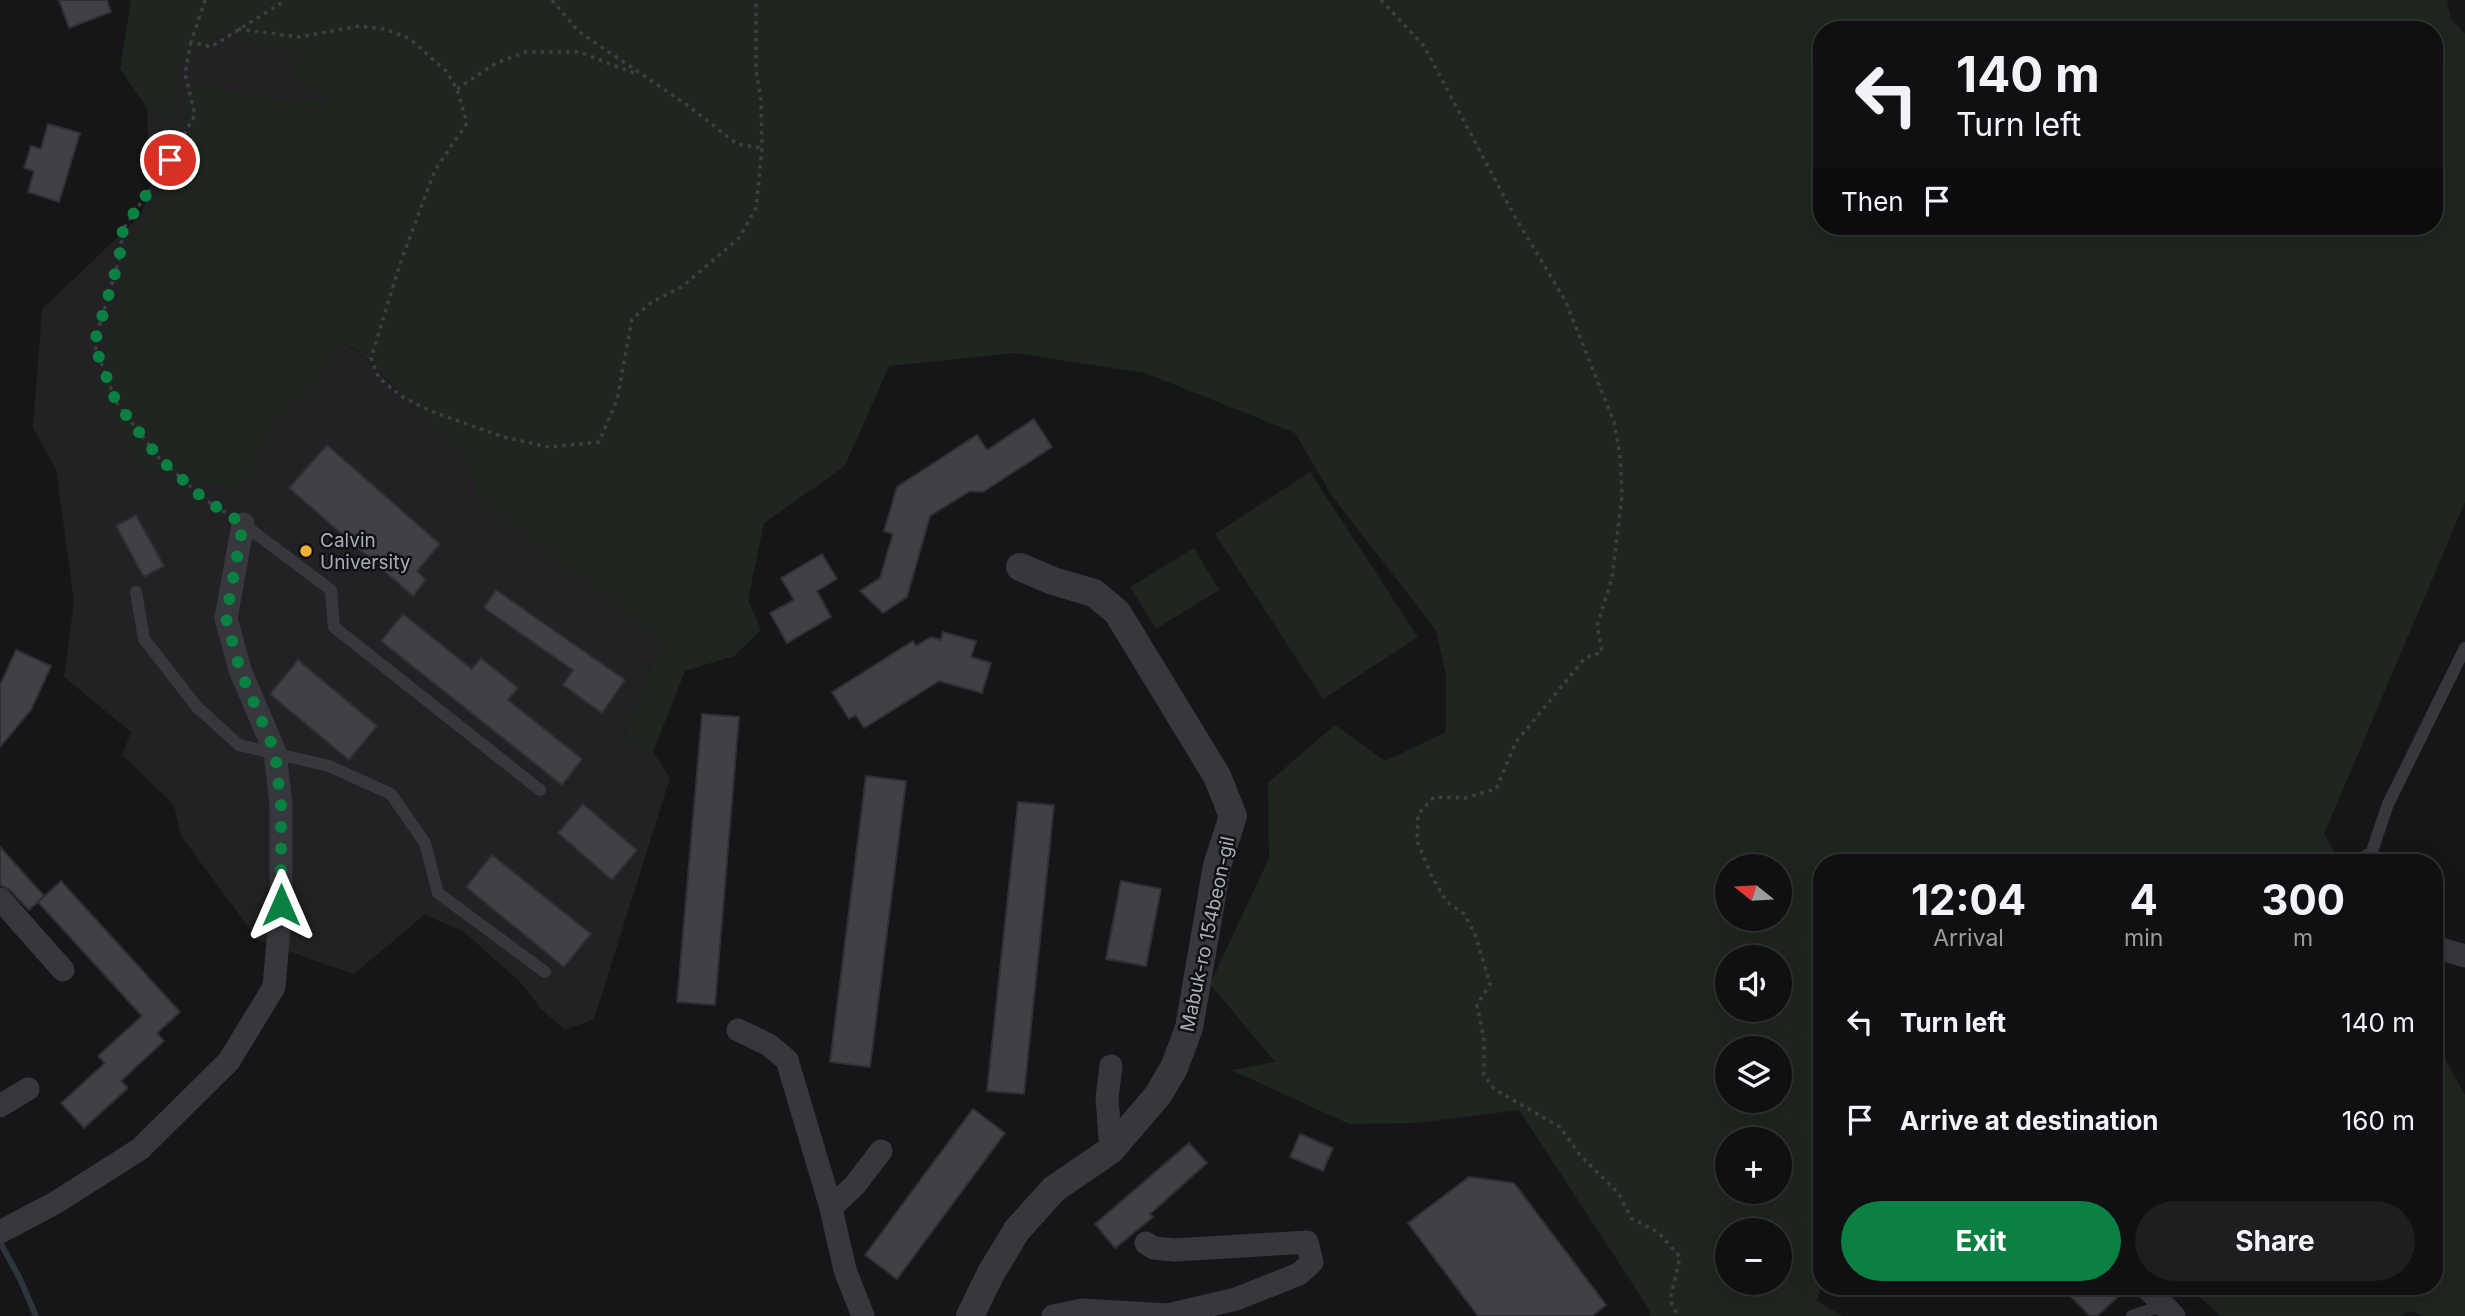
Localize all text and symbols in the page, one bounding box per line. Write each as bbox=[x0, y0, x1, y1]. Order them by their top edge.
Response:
text: 140 m bbox=[1956, 45, 2100, 104]
icon: left bbox=[1841, 49, 1932, 140]
text: Turn left bbox=[1956, 105, 2081, 144]
pin bbox=[140, 130, 200, 190]
icon: arrive bbox=[151, 141, 189, 179]
icon: arrive bbox=[1918, 182, 1956, 220]
text: Then bbox=[1841, 186, 1904, 217]
place label: Calvin University bbox=[320, 529, 411, 574]
marker: Calvin University bbox=[298, 543, 314, 559]
street label: Mabuk-ro 154beon-gil bbox=[1176, 834, 1239, 1034]
north arrow bbox=[1715, 854, 1792, 931]
map controls bbox=[1715, 854, 1792, 1295]
position arrow bbox=[244, 868, 318, 942]
text: 12:04 bbox=[1911, 874, 2026, 925]
text: 4 bbox=[2130, 874, 2158, 925]
text: 300 bbox=[2261, 874, 2345, 925]
text: Arrival bbox=[1933, 924, 2004, 952]
text: min bbox=[2124, 924, 2163, 952]
text: m bbox=[2293, 924, 2313, 952]
button: sound bbox=[1715, 945, 1792, 1022]
icon: left bbox=[1841, 1003, 1879, 1041]
text: Turn left bbox=[1900, 1007, 2006, 1038]
text: 140 m bbox=[2341, 1007, 2415, 1038]
button: layers bbox=[1715, 1036, 1792, 1113]
icon: arrive bbox=[1841, 1101, 1879, 1139]
text: Arrive at destination bbox=[1900, 1105, 2159, 1136]
text: 160 m bbox=[2342, 1105, 2415, 1136]
button: + bbox=[1715, 1127, 1792, 1204]
button: Exit bbox=[1841, 1201, 2121, 1281]
button: Share bbox=[2135, 1201, 2415, 1281]
button: − bbox=[1715, 1218, 1792, 1295]

